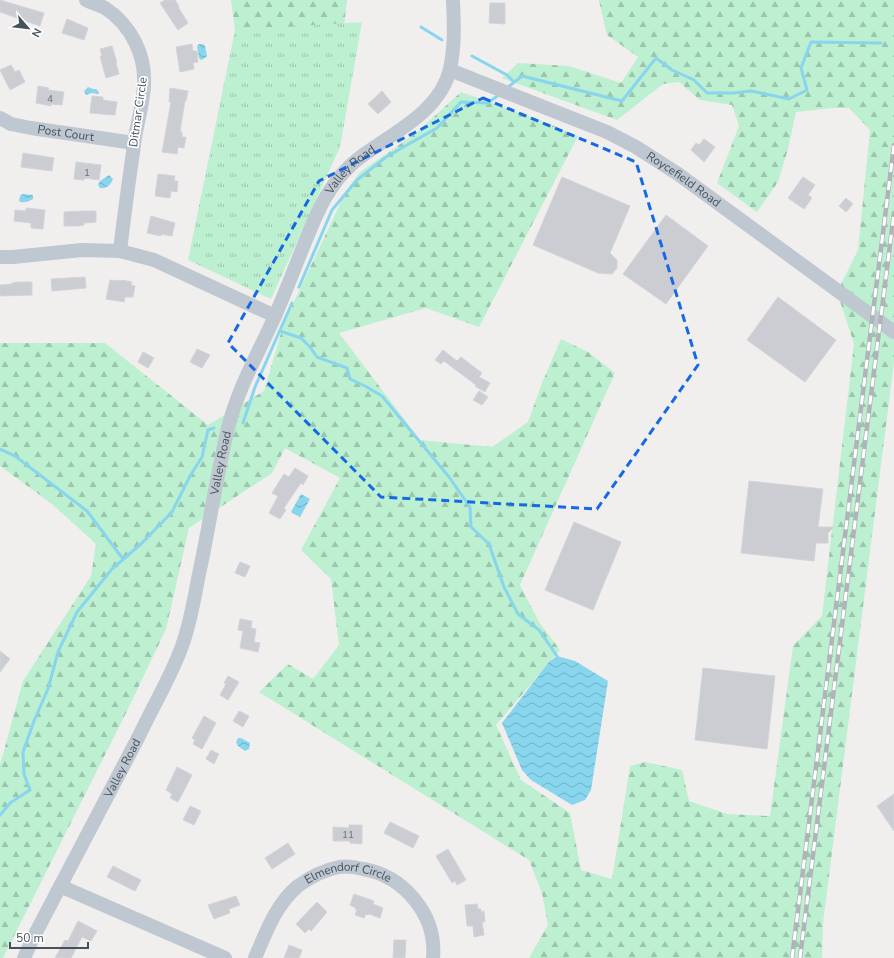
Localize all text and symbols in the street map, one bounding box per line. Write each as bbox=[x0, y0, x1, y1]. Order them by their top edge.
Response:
north arrow bbox=[8, 8, 48, 48]
text: N bbox=[28, 25, 45, 40]
street label: Ditmar Circle bbox=[125, 76, 151, 148]
house number: 4 bbox=[47, 92, 53, 106]
street label: Post Court bbox=[36, 121, 96, 145]
street label: Valley Road bbox=[321, 141, 378, 198]
street label: Roycefield Road bbox=[643, 148, 724, 211]
house number: 1 bbox=[84, 166, 90, 180]
street label: Valley Road bbox=[206, 430, 235, 497]
street label: Valley Road bbox=[100, 736, 144, 801]
house number: 11 bbox=[342, 828, 354, 842]
street label: Elmendorf Circle bbox=[302, 859, 394, 888]
scale bar bbox=[10, 924, 88, 950]
text: 50 m bbox=[16, 930, 44, 946]

